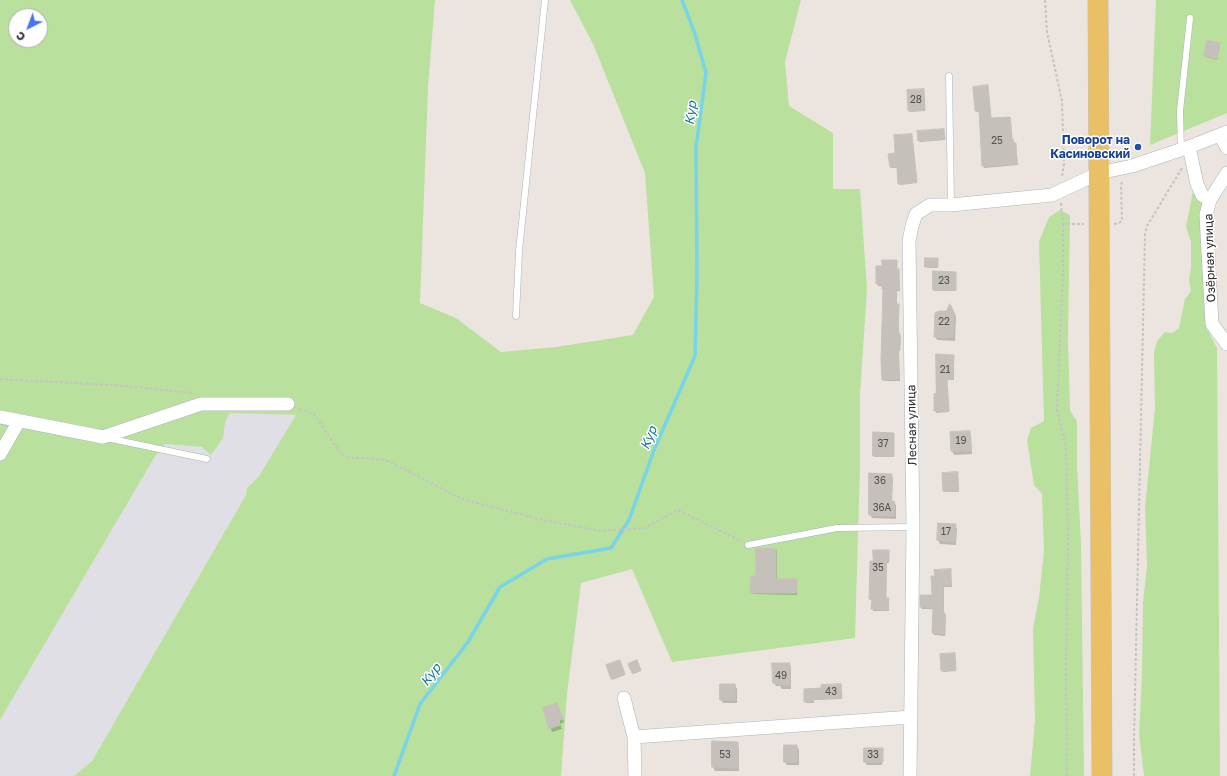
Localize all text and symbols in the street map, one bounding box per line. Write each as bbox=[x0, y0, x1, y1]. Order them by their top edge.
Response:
north arrow bbox=[8, 8, 48, 48]
text: С bbox=[13, 29, 28, 44]
house number: 28 bbox=[910, 94, 922, 106]
water label: Кур bbox=[682, 100, 700, 126]
place label: Поворот на Касиновский bbox=[1050, 133, 1130, 161]
house number: 25 bbox=[991, 135, 1003, 147]
marker: Поворот на Касиновский bbox=[1133, 142, 1143, 152]
street label: Озёрная улица bbox=[1201, 213, 1219, 303]
house number: 23 bbox=[938, 275, 950, 287]
house number: 22 bbox=[938, 316, 950, 328]
house number: 21 bbox=[940, 364, 950, 376]
street label: Лесная улица bbox=[904, 384, 920, 466]
water label: Кур bbox=[637, 424, 661, 452]
house number: 19 bbox=[956, 435, 966, 447]
house number: 37 bbox=[877, 438, 889, 450]
house number: 36 bbox=[874, 475, 886, 487]
house number: 36А bbox=[873, 502, 891, 514]
house number: 17 bbox=[941, 526, 951, 538]
house number: 35 bbox=[872, 562, 884, 574]
water label: Кур bbox=[418, 661, 444, 689]
house number: 49 bbox=[775, 670, 787, 682]
house number: 43 bbox=[825, 686, 837, 698]
house number: 53 bbox=[719, 749, 731, 761]
house number: 33 bbox=[867, 749, 879, 761]

